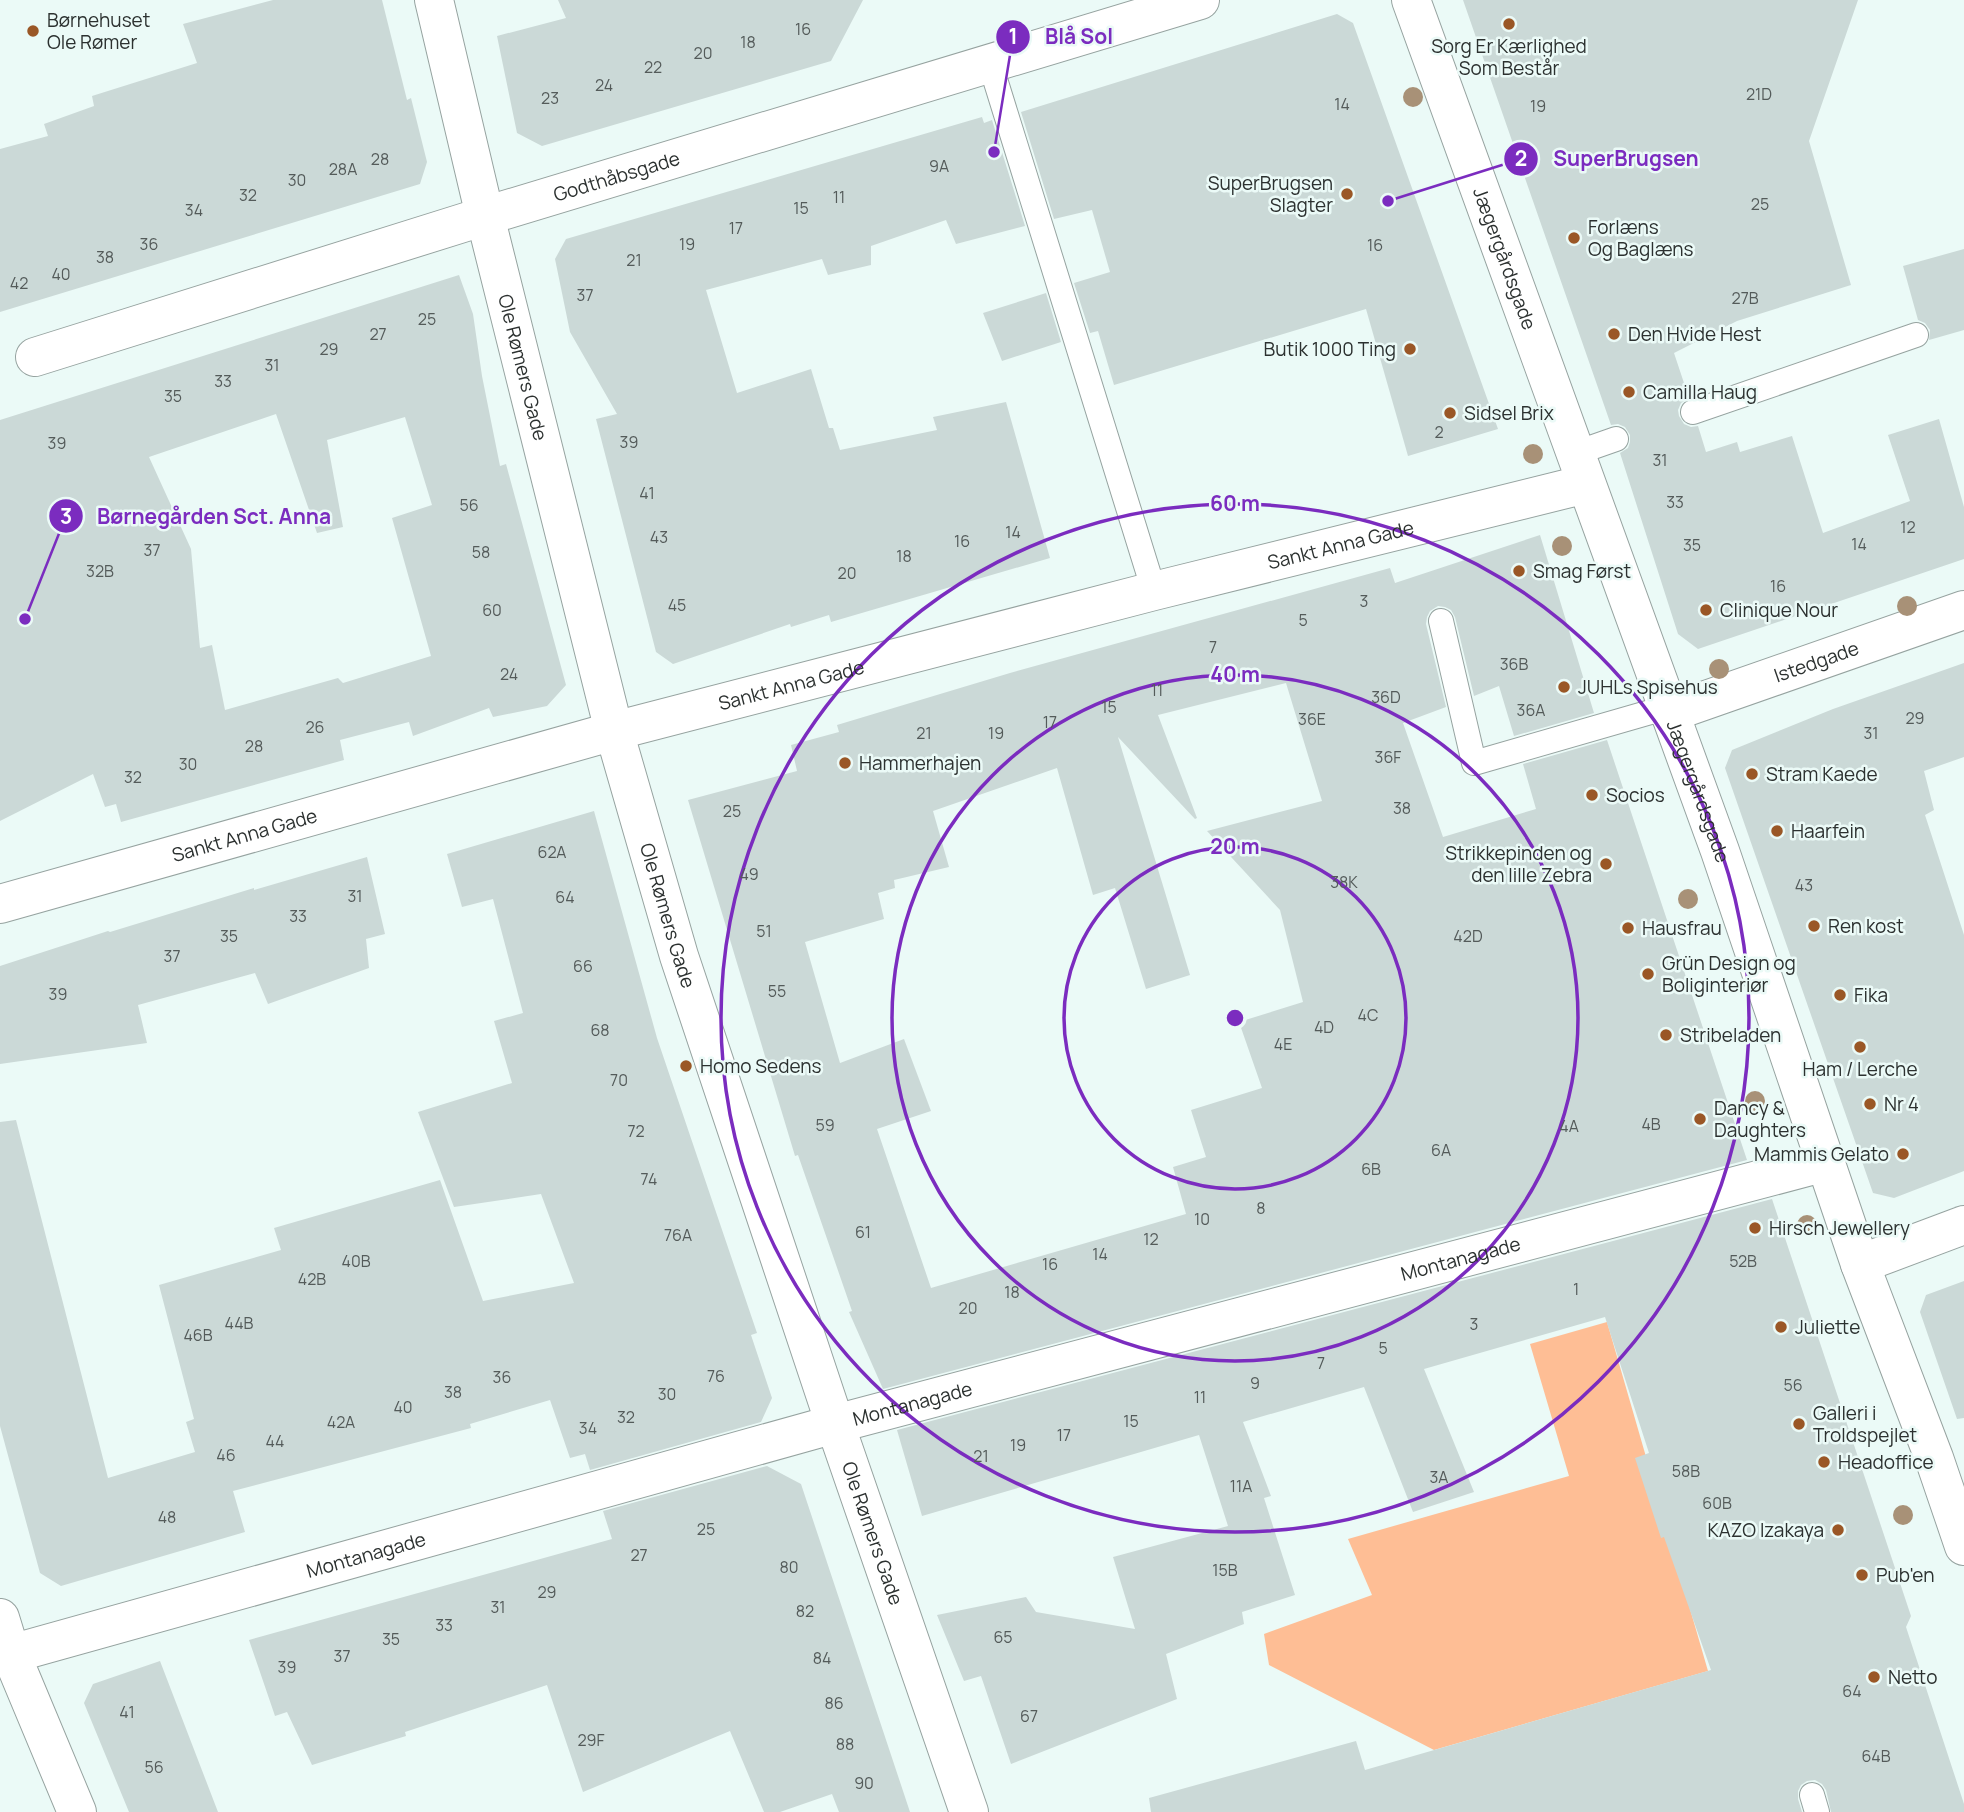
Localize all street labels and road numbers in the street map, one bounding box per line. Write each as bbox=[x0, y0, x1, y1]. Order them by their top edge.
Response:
street label: Godthåbsgade bbox=[550, 145, 683, 208]
street label: Jægergårdsgade bbox=[1467, 184, 1543, 333]
street label: Ole Rømers Gade bbox=[492, 291, 554, 443]
street label: Sankt Anna Gade bbox=[1265, 514, 1416, 575]
street label: Istedgade bbox=[1770, 635, 1862, 688]
street label: Sankt Anna Gade bbox=[715, 654, 867, 716]
street label: Jægergårdsgade bbox=[1661, 717, 1736, 866]
street label: Sankt Anna Gade bbox=[169, 802, 320, 868]
street label: Ole Rømers Gade bbox=[634, 840, 702, 991]
street label: Montanagade bbox=[1398, 1230, 1523, 1287]
street label: Montanagade bbox=[850, 1375, 975, 1432]
street label: Ole Rømers Gade bbox=[836, 1458, 910, 1609]
street label: Montanagade bbox=[303, 1526, 429, 1584]

